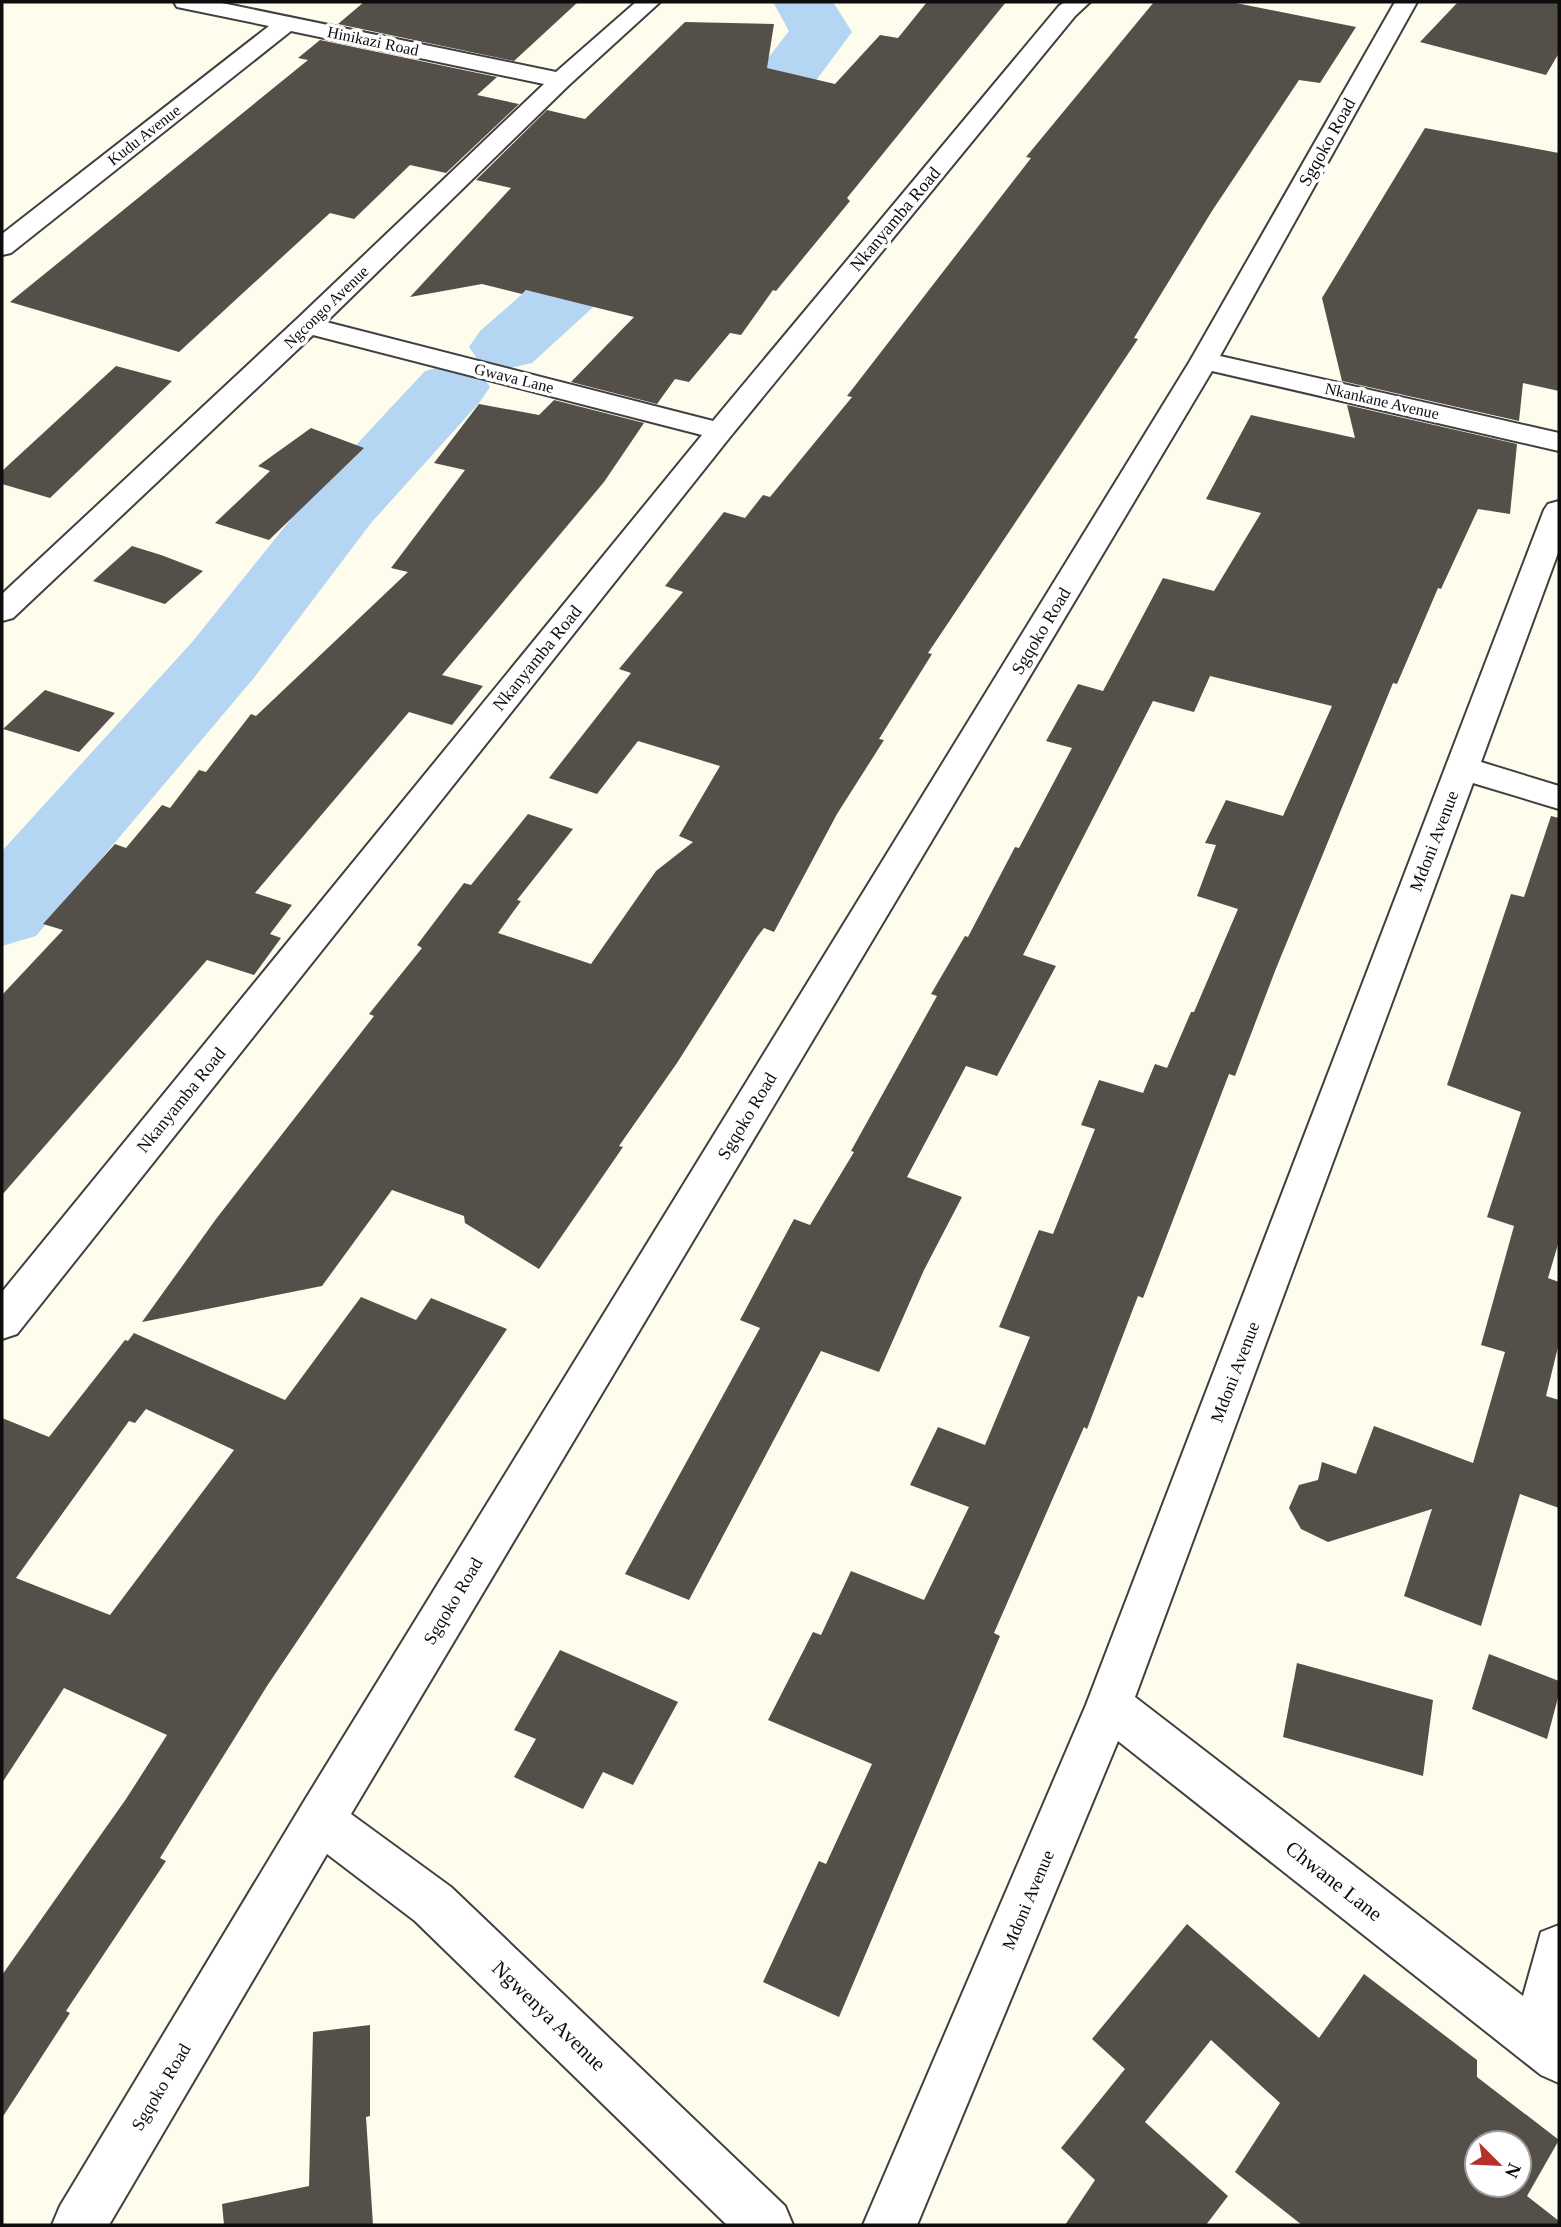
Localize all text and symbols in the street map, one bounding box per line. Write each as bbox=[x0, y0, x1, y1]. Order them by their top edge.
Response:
street label: Hinikazi Road bbox=[326, 23, 420, 59]
street label: Sgqoko Road bbox=[1295, 95, 1359, 189]
street label: Kudu Avenue bbox=[104, 101, 184, 169]
street label: Nkanyamba Road bbox=[846, 163, 944, 275]
street label: Ngcongo Avenue bbox=[280, 263, 372, 352]
street label: Gwava Lane bbox=[473, 360, 555, 396]
street label: Nkankane Avenue bbox=[1323, 380, 1441, 422]
street label: Sgqoko Road bbox=[1007, 584, 1075, 678]
street label: Nkanyamba Road bbox=[488, 601, 586, 715]
street label: Mdoni Avenue bbox=[1406, 788, 1462, 894]
street label: Nkanyamba Road bbox=[132, 1043, 230, 1157]
street label: Sgqoko Road bbox=[713, 1069, 781, 1163]
street label: Mdoni Avenue bbox=[1207, 1319, 1263, 1425]
street label: Sgqoko Road bbox=[419, 1554, 487, 1648]
street label: Chwane Lane bbox=[1281, 1836, 1387, 1926]
street label: Mdoni Avenue bbox=[998, 1847, 1058, 1953]
street label: Ngwenya Avenue bbox=[487, 1956, 611, 2076]
street label: Sgqoko Road bbox=[127, 2040, 195, 2134]
north arrow bbox=[1463, 2129, 1533, 2199]
text: N bbox=[1501, 2160, 1525, 2181]

